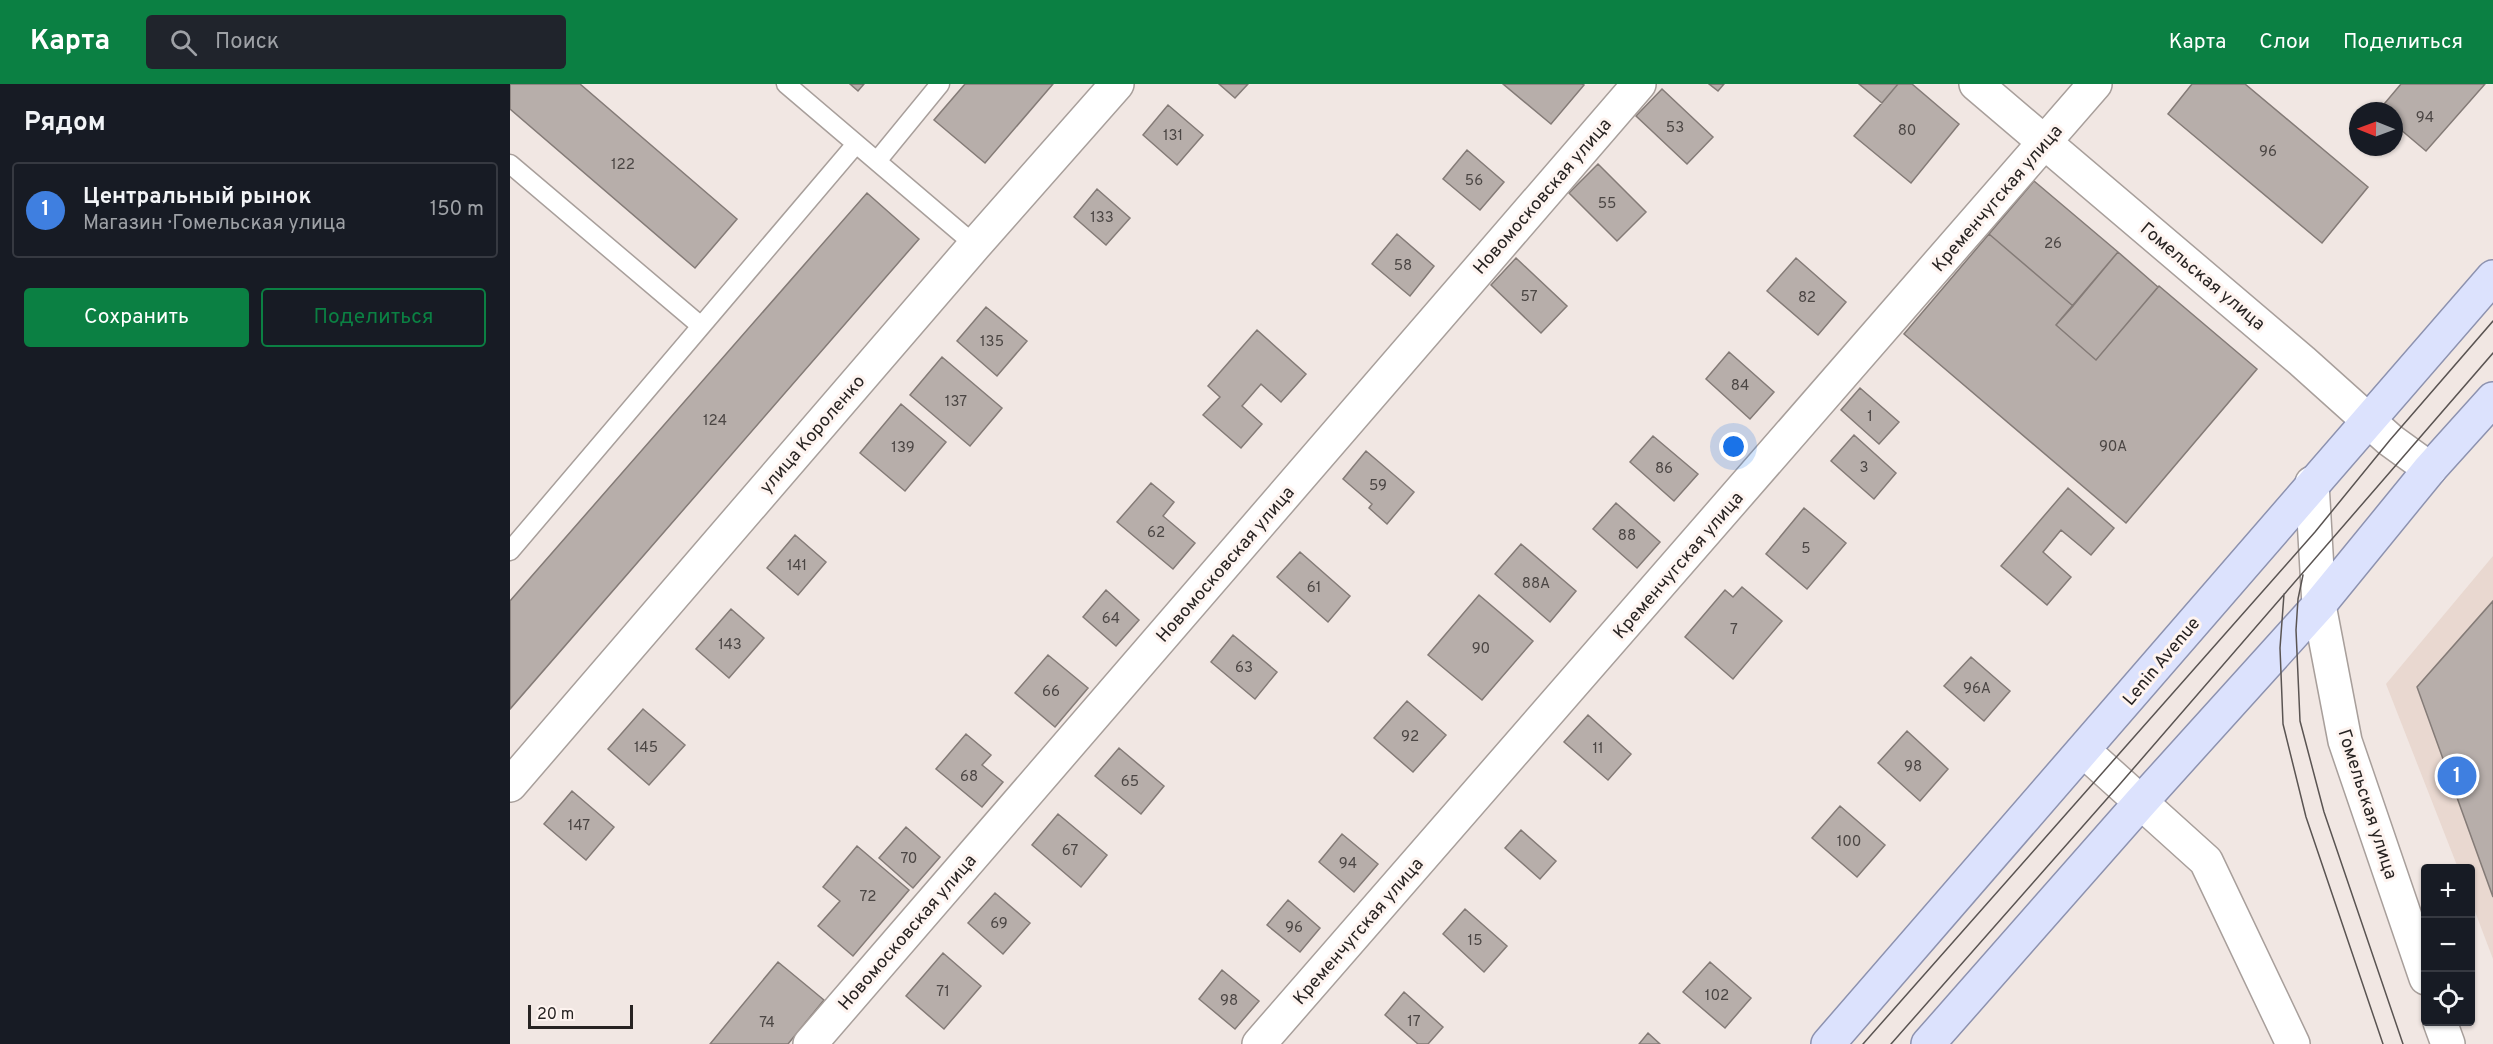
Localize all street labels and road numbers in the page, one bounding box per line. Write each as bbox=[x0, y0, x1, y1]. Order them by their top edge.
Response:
street label: Новомосковская улица bbox=[1469, 114, 1617, 280]
street label: Кременчугская улица bbox=[1928, 121, 2068, 277]
street label: Гомельская улица bbox=[2135, 218, 2269, 336]
street label: улица Короленко bbox=[755, 371, 871, 499]
street label: Новомосковская улица bbox=[1152, 482, 1300, 648]
street label: Кременчугская улица bbox=[1609, 488, 1749, 644]
street label: Lenin Avenue bbox=[2118, 613, 2206, 711]
street label: Гомельская улица bbox=[2331, 727, 2402, 882]
street label: Новомосковская улица bbox=[834, 850, 982, 1016]
street label: Кременчугская улица bbox=[1289, 854, 1429, 1010]

